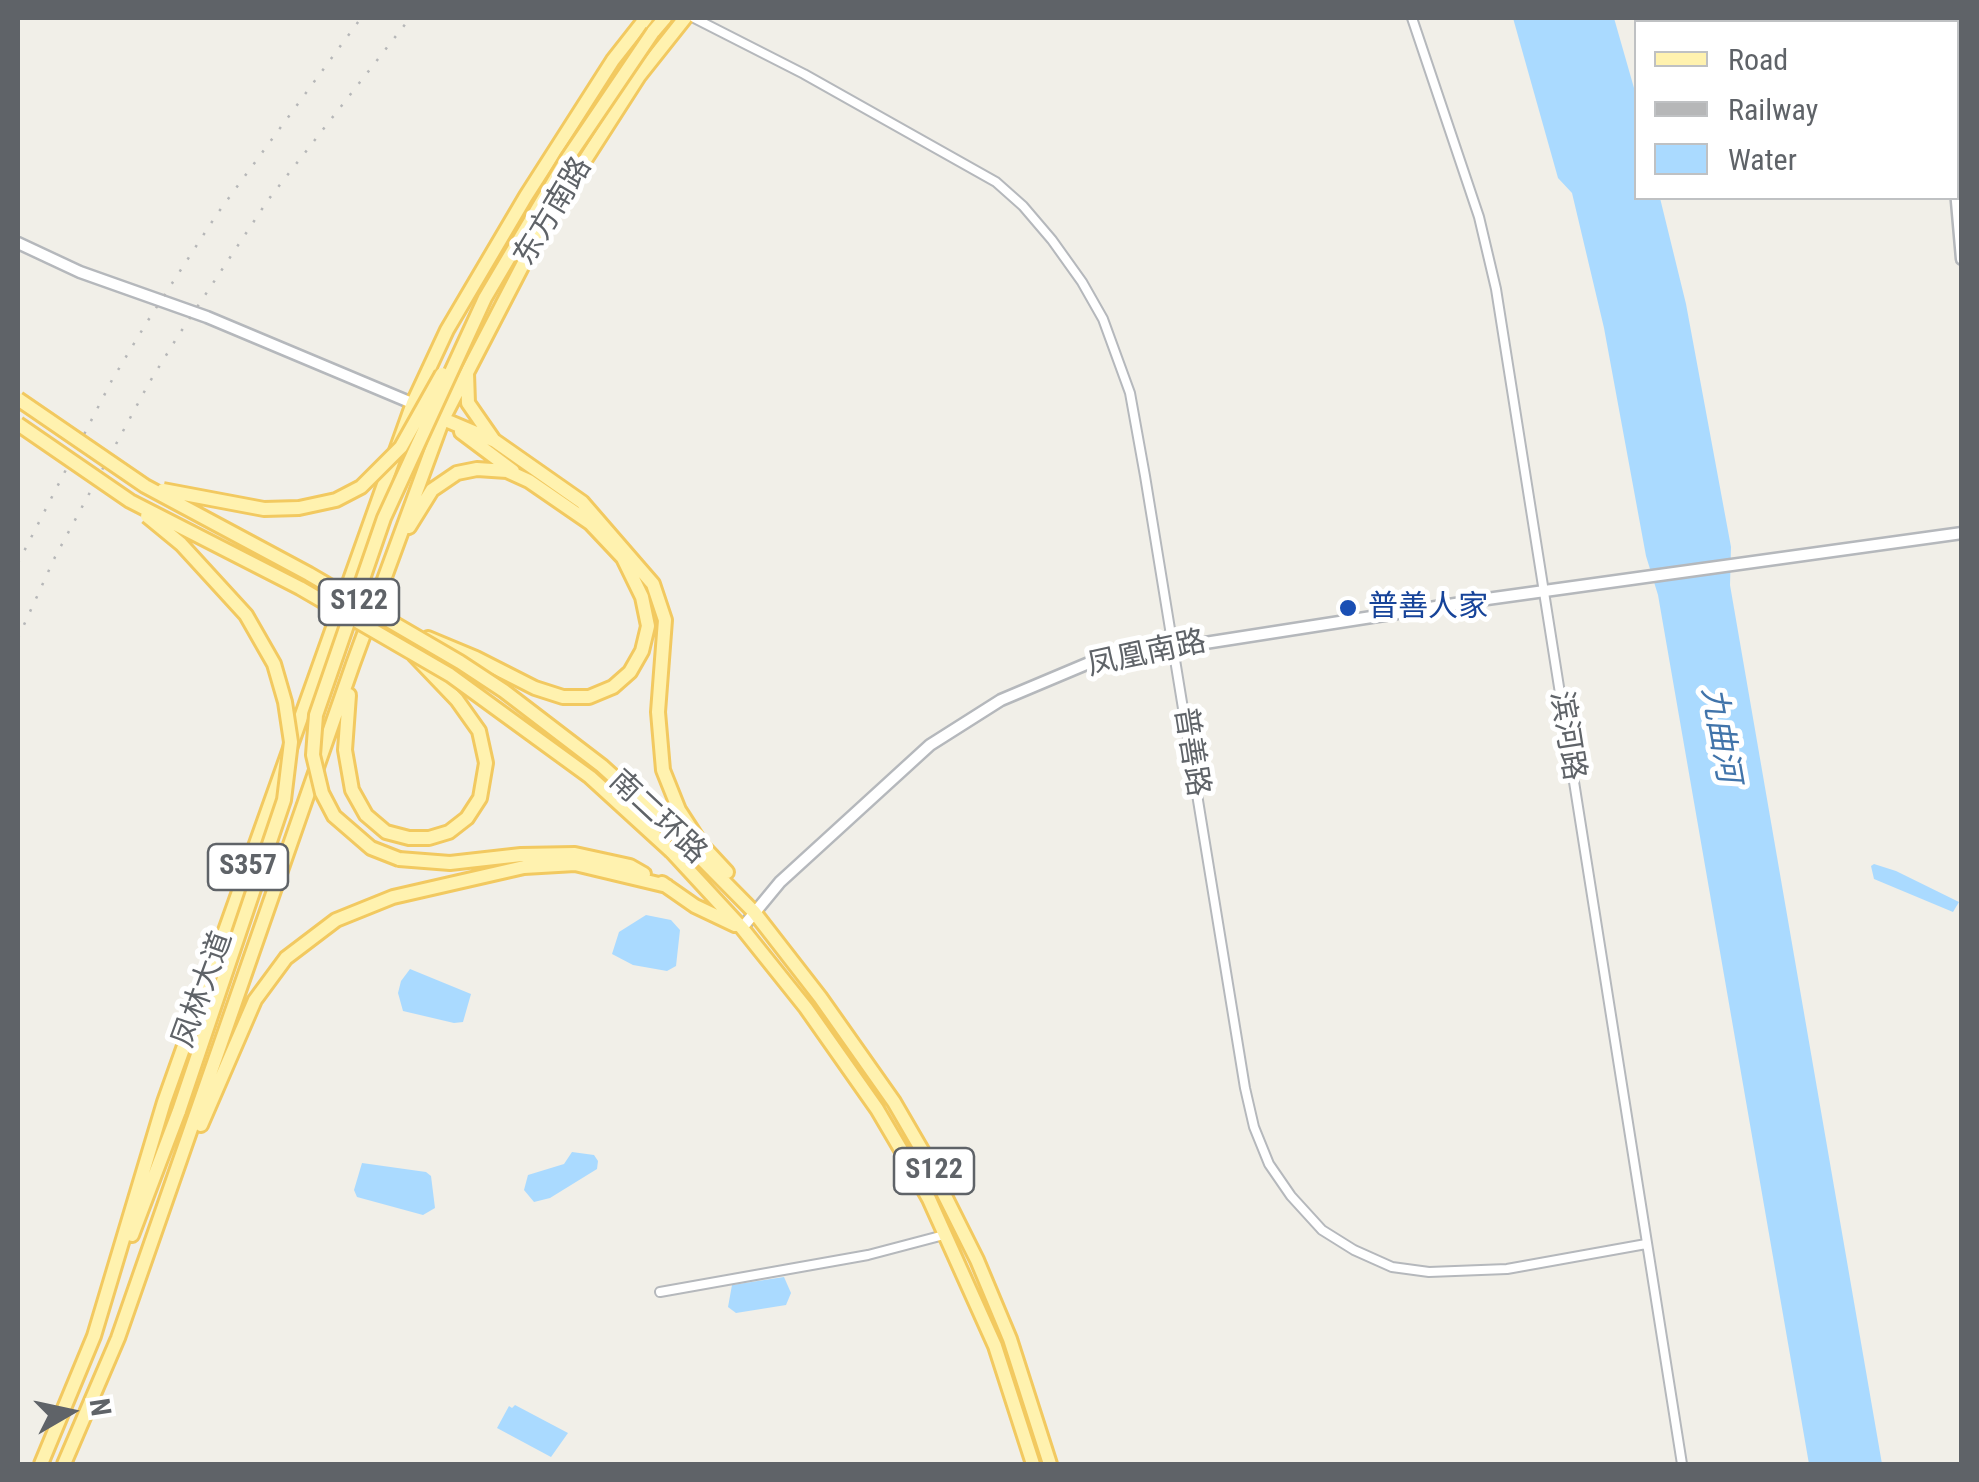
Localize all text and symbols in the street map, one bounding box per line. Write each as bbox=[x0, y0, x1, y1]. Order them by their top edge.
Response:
legend bbox=[1634, 20, 1959, 200]
text: Road bbox=[1728, 42, 1788, 77]
text: Railway bbox=[1728, 92, 1818, 127]
text: Water bbox=[1728, 142, 1797, 177]
street label: 东方南路 bbox=[508, 151, 600, 273]
road number: S122 bbox=[319, 579, 399, 625]
place label: 普善人家 bbox=[1368, 590, 1488, 626]
marker: 普善人家 bbox=[1337, 597, 1359, 619]
street label: 凤凰南路 bbox=[1085, 625, 1209, 685]
water label: 九曲河 bbox=[1692, 684, 1746, 786]
street label: 滨河路 bbox=[1541, 689, 1591, 783]
street label: 普善路 bbox=[1165, 705, 1215, 799]
street label: 南二环路 bbox=[601, 764, 713, 872]
road number: S357 bbox=[208, 844, 288, 890]
street label: 凤林大道 bbox=[167, 927, 241, 1053]
road number: S122 bbox=[894, 1148, 974, 1194]
north arrow bbox=[20, 1362, 120, 1462]
text: N bbox=[82, 1396, 118, 1418]

